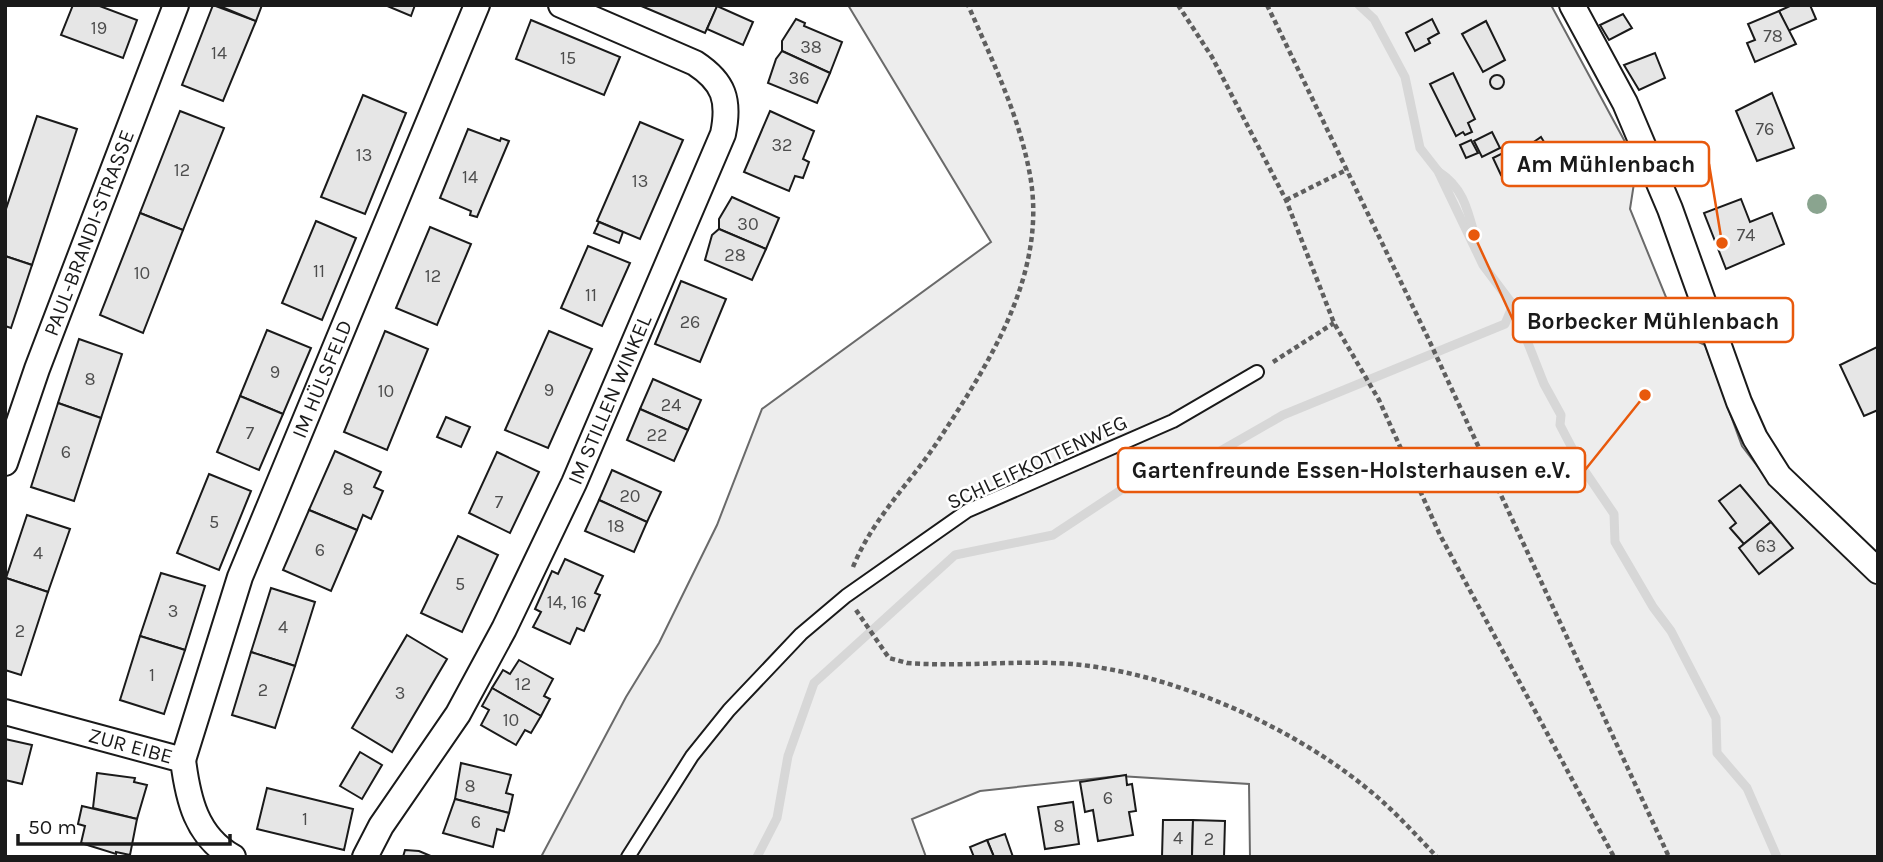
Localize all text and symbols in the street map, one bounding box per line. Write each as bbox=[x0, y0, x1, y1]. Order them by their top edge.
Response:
house number: 19 bbox=[91, 17, 107, 39]
house number: 78 bbox=[1763, 25, 1783, 47]
house number: 38 bbox=[800, 36, 822, 58]
house number: 14 bbox=[211, 42, 227, 64]
house number: 15 bbox=[560, 47, 576, 69]
house number: 36 bbox=[789, 67, 809, 89]
house number: 76 bbox=[1756, 118, 1774, 140]
street label: PAUL-BRANDI-STRASSE bbox=[39, 126, 139, 339]
house number: 32 bbox=[771, 134, 793, 156]
callout: Am Mühlenbach bbox=[1502, 142, 1709, 186]
house number: 13 bbox=[356, 144, 372, 166]
text: Am Mühlenbach bbox=[1517, 151, 1695, 178]
house number: 12 bbox=[174, 159, 190, 181]
house number: 14 bbox=[462, 166, 478, 188]
house number: 13 bbox=[632, 170, 648, 192]
house number: 30 bbox=[737, 213, 759, 235]
house number: 74 bbox=[1737, 224, 1755, 246]
house number: 28 bbox=[724, 244, 746, 266]
house number: 11 bbox=[313, 260, 325, 282]
house number: 10 bbox=[134, 262, 150, 284]
house number: 12 bbox=[425, 265, 441, 287]
house number: 11 bbox=[585, 284, 597, 306]
callout: Borbecker Mühlenbach bbox=[1513, 298, 1793, 342]
text: Borbecker Mühlenbach bbox=[1527, 308, 1779, 335]
street label: IM STILLEN WINKEL bbox=[563, 311, 656, 488]
house number: 26 bbox=[680, 311, 700, 333]
street label: IM HÜLSFELD bbox=[287, 316, 357, 442]
house number: 9 bbox=[270, 361, 280, 383]
house number: 8 bbox=[84, 368, 96, 390]
house number: 9 bbox=[544, 379, 554, 401]
house number: 10 bbox=[378, 380, 394, 402]
house number: 24 bbox=[661, 394, 681, 416]
street label: SCHLEIFKOTTENWEG bbox=[943, 410, 1131, 514]
house number: 7 bbox=[246, 422, 255, 444]
house number: 22 bbox=[647, 424, 667, 446]
house number: 6 bbox=[61, 441, 71, 463]
callout: Gartenfreunde Essen-Holsterhausen e.V. bbox=[1118, 448, 1585, 492]
text: Gartenfreunde Essen-Holsterhausen e.V. bbox=[1132, 457, 1570, 484]
house number: 8 bbox=[342, 478, 354, 500]
house number: 20 bbox=[619, 485, 641, 507]
house number: 7 bbox=[495, 491, 504, 513]
house number: 5 bbox=[209, 511, 219, 533]
house number: 18 bbox=[607, 515, 625, 537]
house number: 63 bbox=[1756, 535, 1776, 557]
house number: 6 bbox=[315, 539, 325, 561]
house number: 4 bbox=[33, 542, 43, 564]
house number: 5 bbox=[455, 573, 465, 595]
house number: 14, 16 bbox=[547, 591, 587, 613]
house number: 3 bbox=[168, 600, 178, 622]
house number: 4 bbox=[278, 616, 288, 638]
house number: 2 bbox=[15, 620, 25, 642]
house number: 1 bbox=[149, 664, 155, 686]
house number: 12 bbox=[515, 673, 531, 695]
house number: 2 bbox=[258, 679, 268, 701]
house number: 3 bbox=[395, 682, 405, 704]
house number: 10 bbox=[503, 709, 519, 731]
street label: ZUR EIBE bbox=[86, 723, 175, 769]
house number: 8 bbox=[464, 775, 476, 797]
house number: 6 bbox=[1103, 787, 1113, 809]
scale bar bbox=[18, 802, 229, 846]
house number: 1 bbox=[302, 808, 308, 830]
house number: 6 bbox=[471, 811, 481, 833]
text: 50 m bbox=[28, 815, 77, 839]
house number: 8 bbox=[1053, 815, 1065, 837]
house number: 4 bbox=[1173, 827, 1183, 849]
house number: 2 bbox=[1204, 828, 1214, 850]

